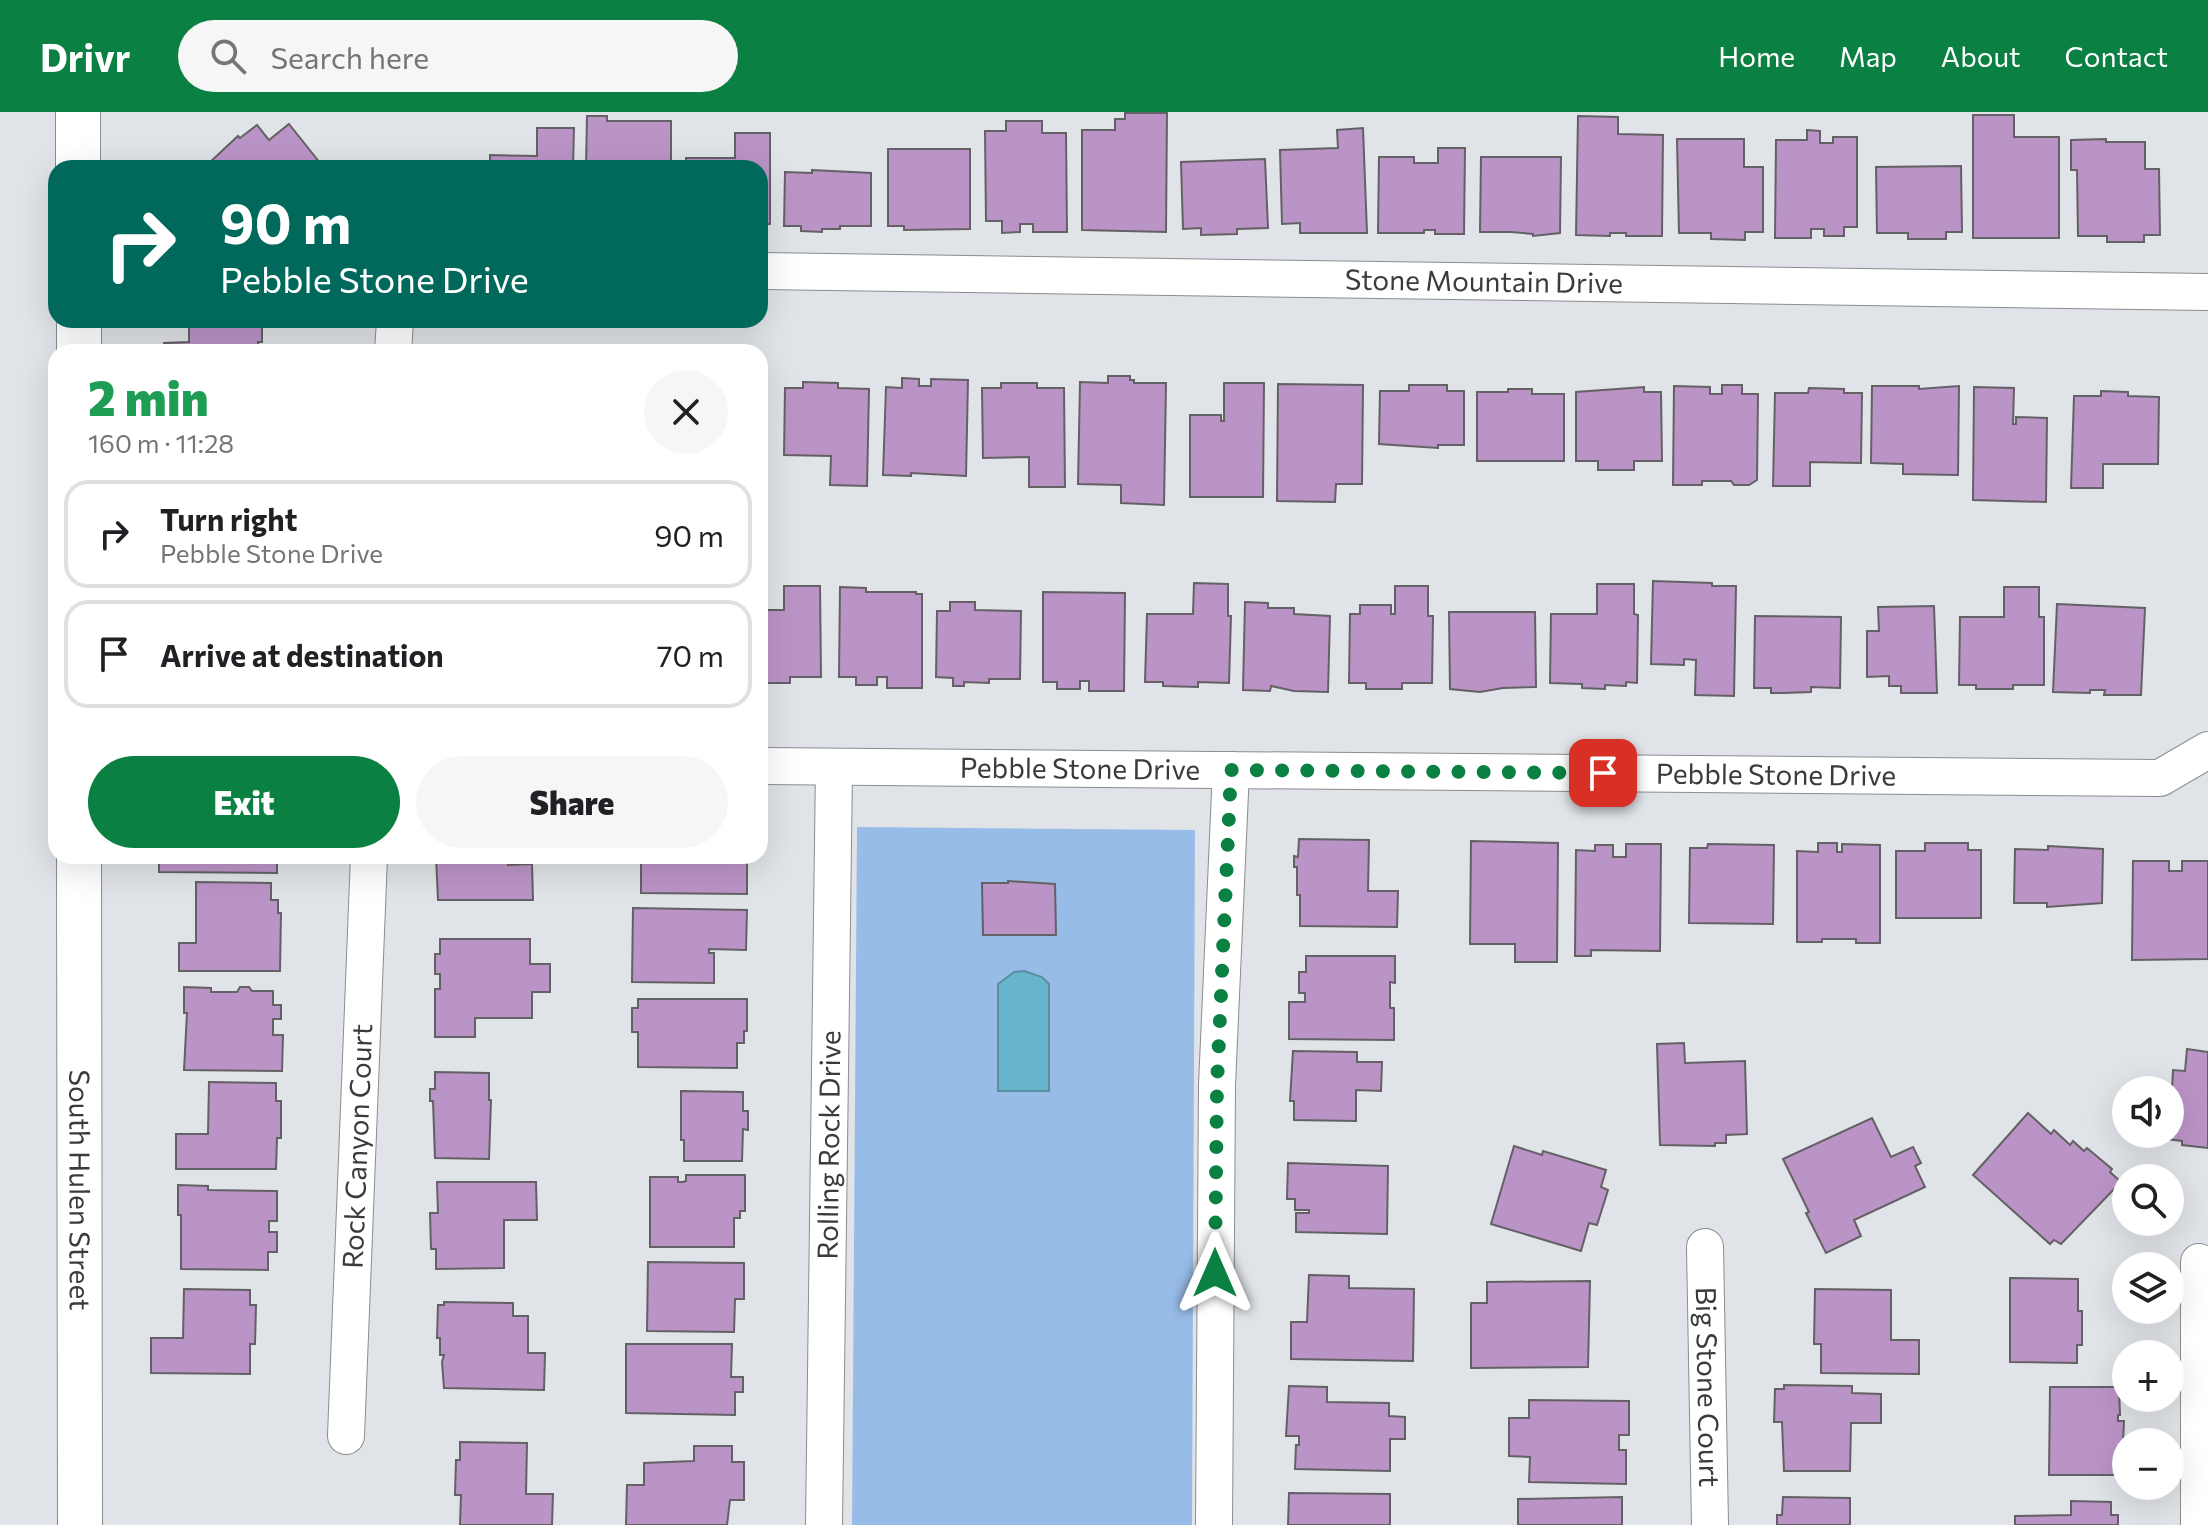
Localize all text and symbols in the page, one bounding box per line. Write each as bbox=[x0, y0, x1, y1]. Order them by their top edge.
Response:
search box bbox=[178, 20, 738, 92]
text: Drivr bbox=[40, 33, 130, 80]
icon: search bbox=[206, 34, 250, 78]
text: Search here bbox=[270, 38, 429, 75]
text: Home bbox=[1718, 39, 1795, 73]
text: Map bbox=[1839, 39, 1897, 73]
text: About bbox=[1941, 39, 2021, 73]
text: Contact bbox=[2065, 39, 2168, 73]
text: 90 m bbox=[220, 187, 351, 256]
icon: right bbox=[88, 192, 192, 296]
text: Pebble Stone Drive bbox=[220, 256, 529, 300]
street label: Stone Mountain Drive bbox=[1345, 261, 1623, 300]
text: 2 min bbox=[88, 367, 209, 426]
button: close bbox=[644, 370, 728, 454]
text: 160 m · 11:28 bbox=[88, 427, 234, 458]
text: Turn right bbox=[160, 500, 297, 537]
icon: right bbox=[92, 512, 136, 556]
text: 90 m bbox=[654, 516, 724, 553]
text: Pebble Stone Drive bbox=[160, 537, 383, 568]
icon: arrive bbox=[92, 632, 136, 676]
text: Arrive at destination bbox=[160, 636, 444, 673]
text: 70 m bbox=[657, 636, 724, 673]
pin bbox=[1569, 739, 1637, 807]
street label: Pebble Stone Drive bbox=[960, 750, 1200, 786]
icon: arrive bbox=[1581, 751, 1625, 795]
button: Exit bbox=[88, 756, 400, 848]
button: Share bbox=[416, 756, 728, 848]
street label: Pebble Stone Drive bbox=[1656, 756, 1896, 792]
street label: Rock Canyon Court bbox=[335, 1023, 378, 1269]
street label: Rolling Rock Drive bbox=[810, 1030, 847, 1260]
street label: South Hulen Street bbox=[63, 1070, 98, 1310]
map controls bbox=[2112, 1076, 2184, 1500]
button: sound bbox=[2112, 1076, 2184, 1148]
button: search bbox=[2112, 1164, 2184, 1236]
position arrow bbox=[1173, 1231, 1257, 1315]
button: layers bbox=[2112, 1252, 2184, 1324]
street label: Big Stone Court bbox=[1690, 1286, 1727, 1487]
button: + bbox=[2112, 1340, 2184, 1412]
button: − bbox=[2112, 1428, 2184, 1500]

